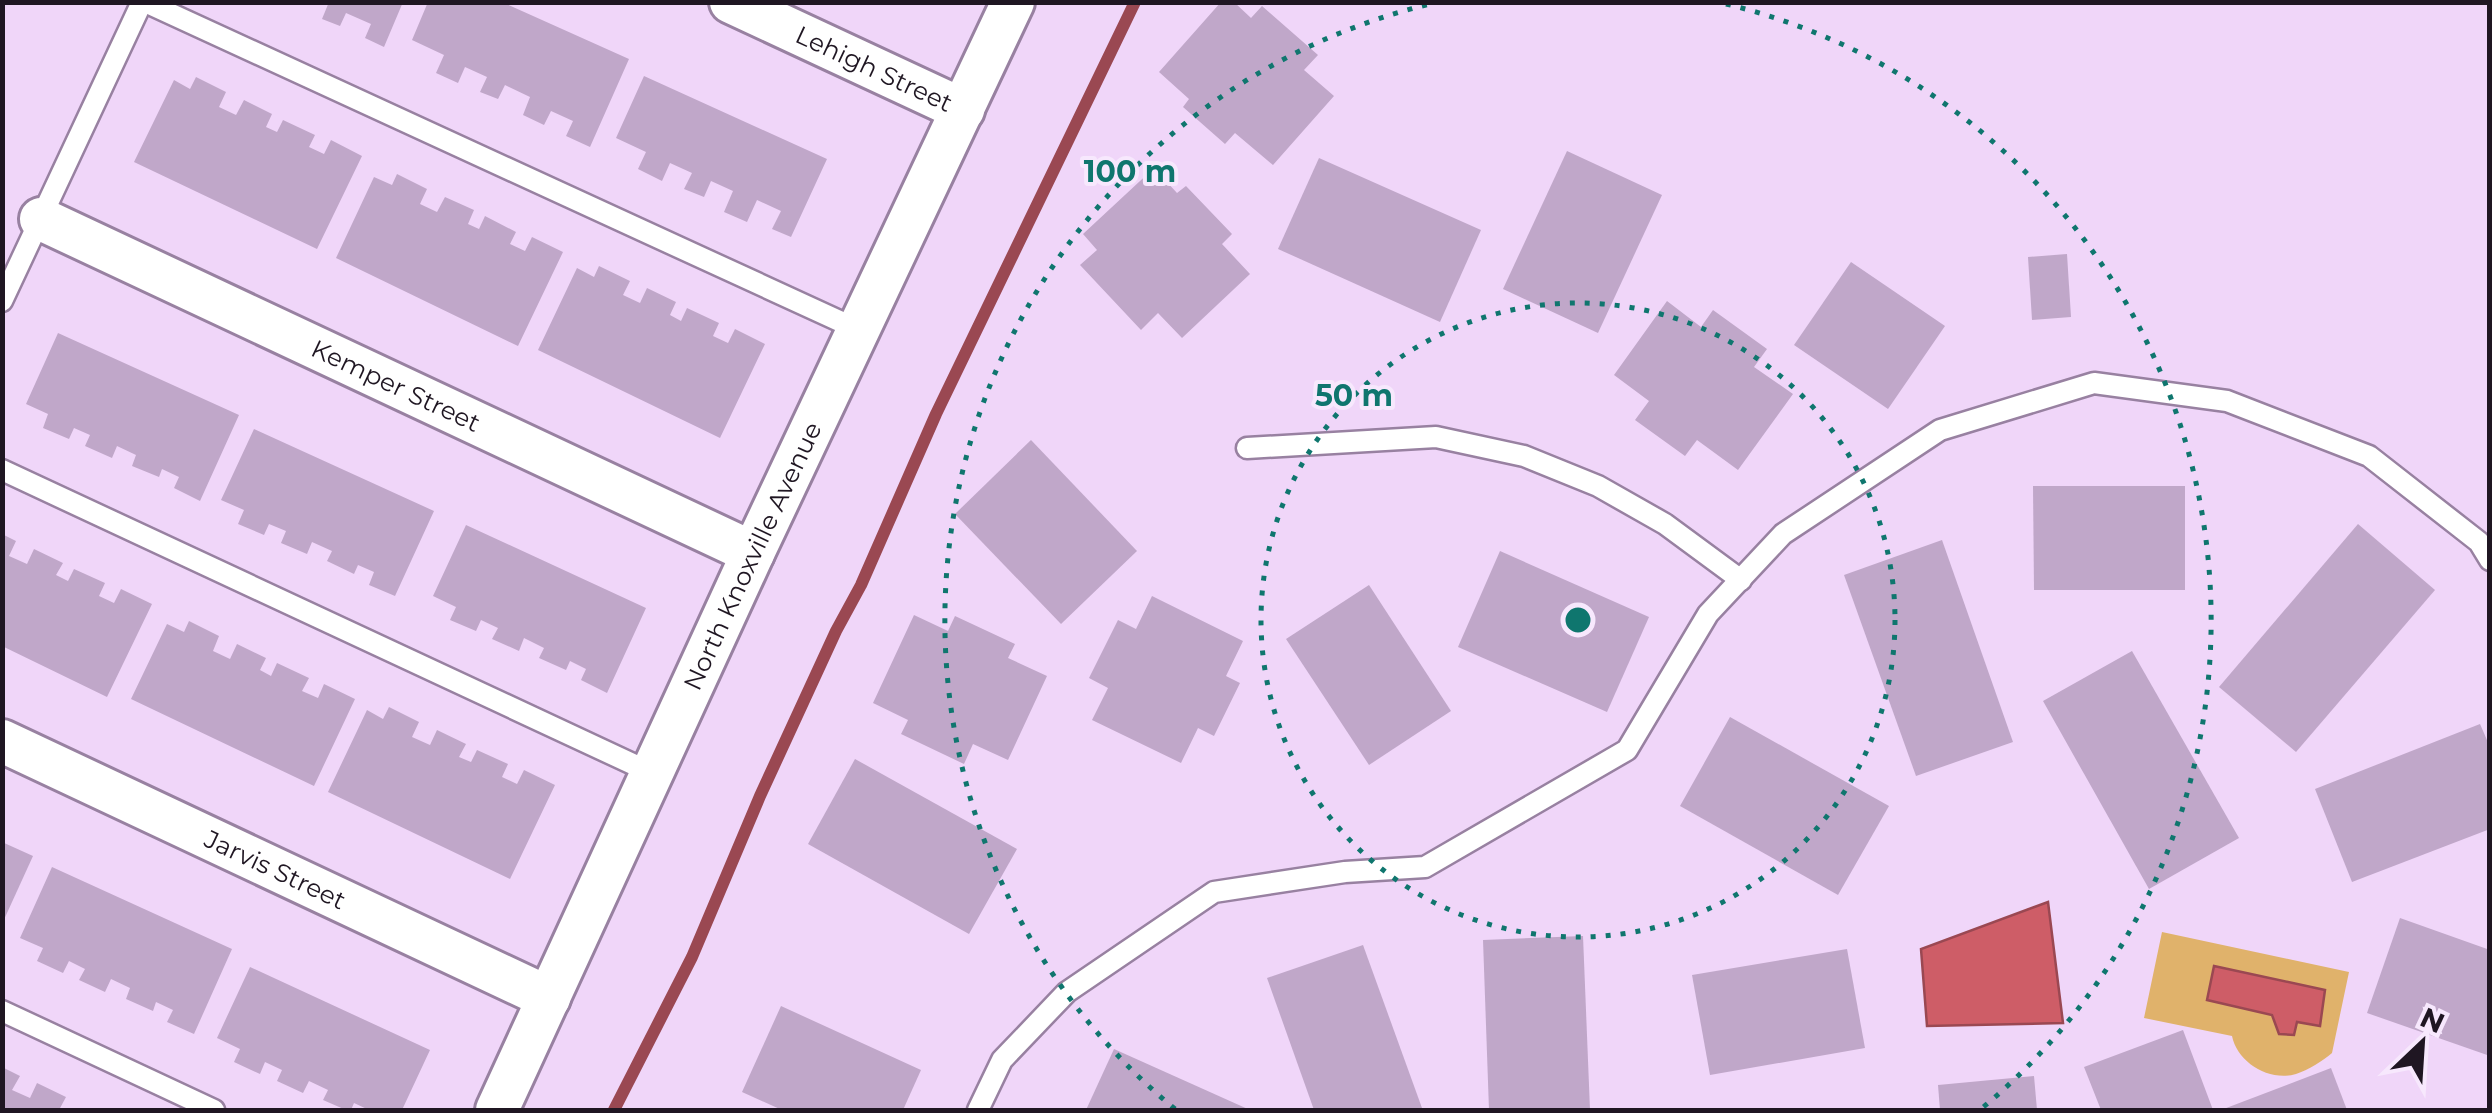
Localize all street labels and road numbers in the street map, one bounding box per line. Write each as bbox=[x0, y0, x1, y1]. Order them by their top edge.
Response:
street label: Lehigh Street bbox=[791, 19, 957, 118]
street label: Kemper Street bbox=[307, 333, 485, 438]
street label: North Knoxville Avenue bbox=[677, 417, 828, 695]
street label: Jarvis Street bbox=[199, 823, 351, 915]

